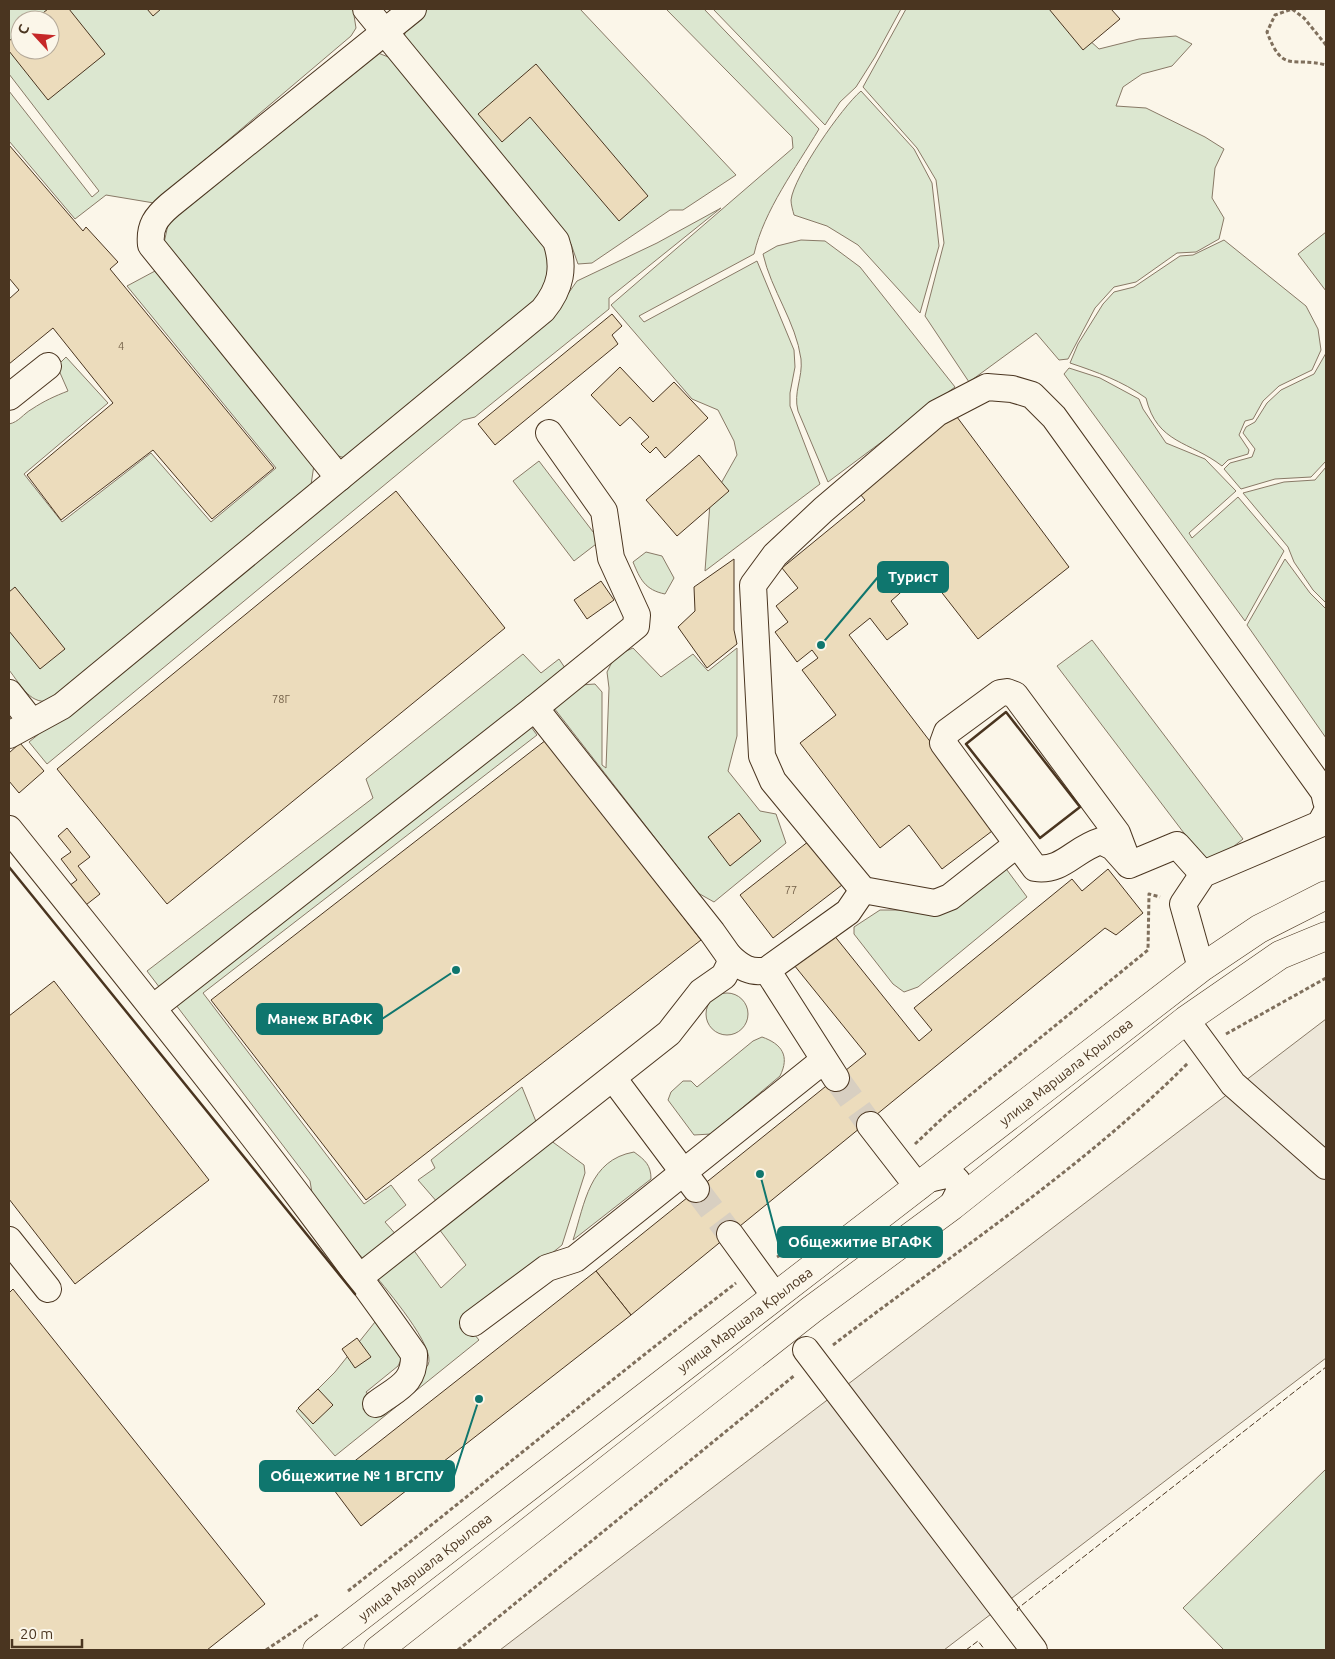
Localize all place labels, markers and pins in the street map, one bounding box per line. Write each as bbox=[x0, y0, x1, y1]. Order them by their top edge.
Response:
callout: Турист bbox=[878, 562, 948, 592]
callout: Манеж ВГАФК bbox=[257, 1004, 382, 1034]
callout: Общежитие ВГАФК bbox=[778, 1227, 942, 1257]
callout: Общежитие № 1 ВГСПУ bbox=[260, 1461, 454, 1491]

